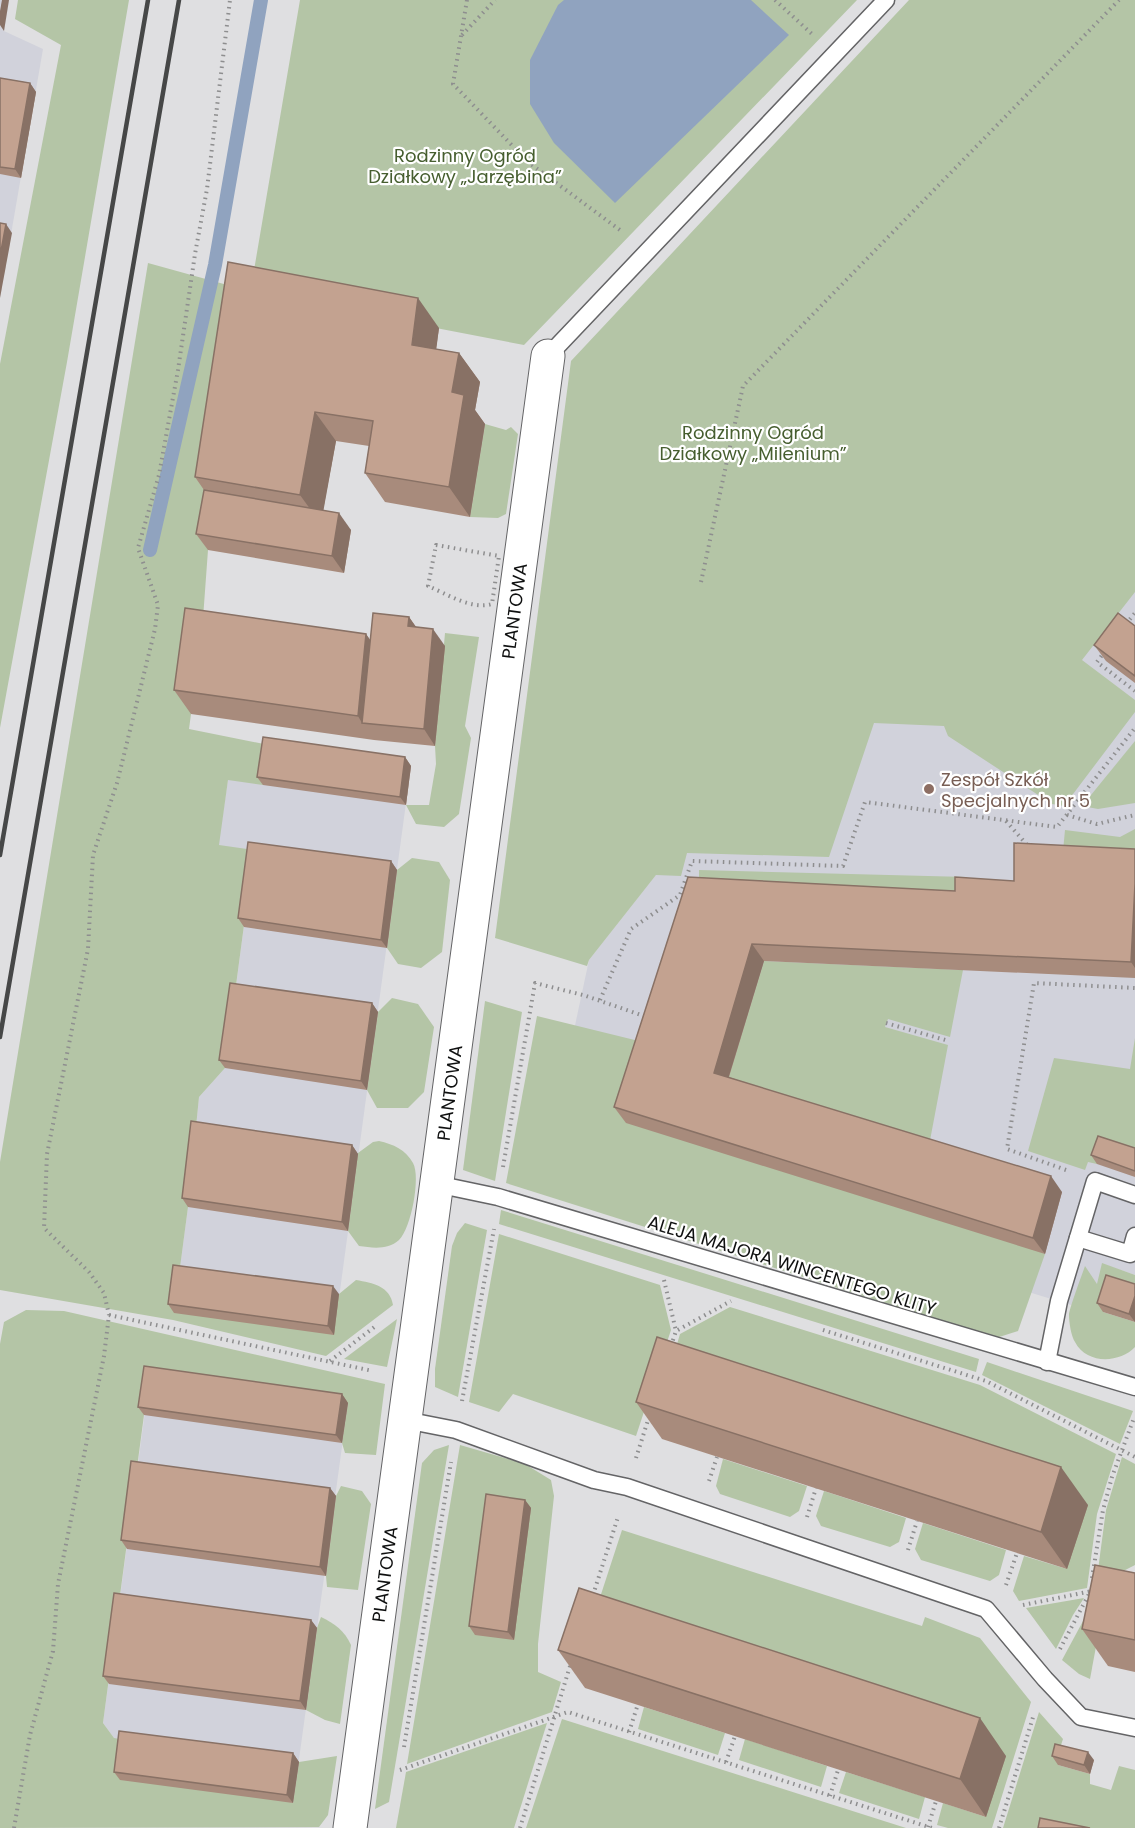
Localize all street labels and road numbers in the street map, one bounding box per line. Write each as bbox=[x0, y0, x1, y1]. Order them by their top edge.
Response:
street label: PLANTOWA bbox=[495, 561, 533, 661]
street label: PLANTOWA bbox=[430, 1043, 468, 1142]
street label: ALEJA MAJORA WINCENTEGO KLITY bbox=[645, 1209, 940, 1321]
street label: PLANTOWA bbox=[365, 1525, 403, 1624]

